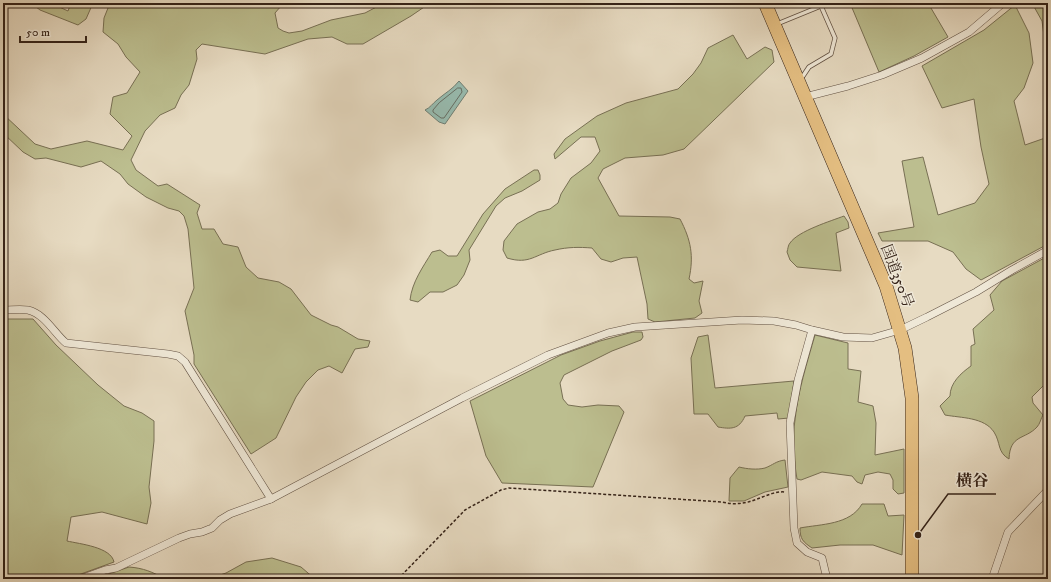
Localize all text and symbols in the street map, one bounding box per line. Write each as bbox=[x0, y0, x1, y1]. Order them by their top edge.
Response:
scale bar bbox=[20, 18, 86, 44]
text: 50 m bbox=[26, 25, 50, 40]
street label: 国道350号 bbox=[876, 242, 918, 310]
callout: 横谷 bbox=[948, 466, 996, 494]
text: 横谷 bbox=[956, 471, 988, 491]

